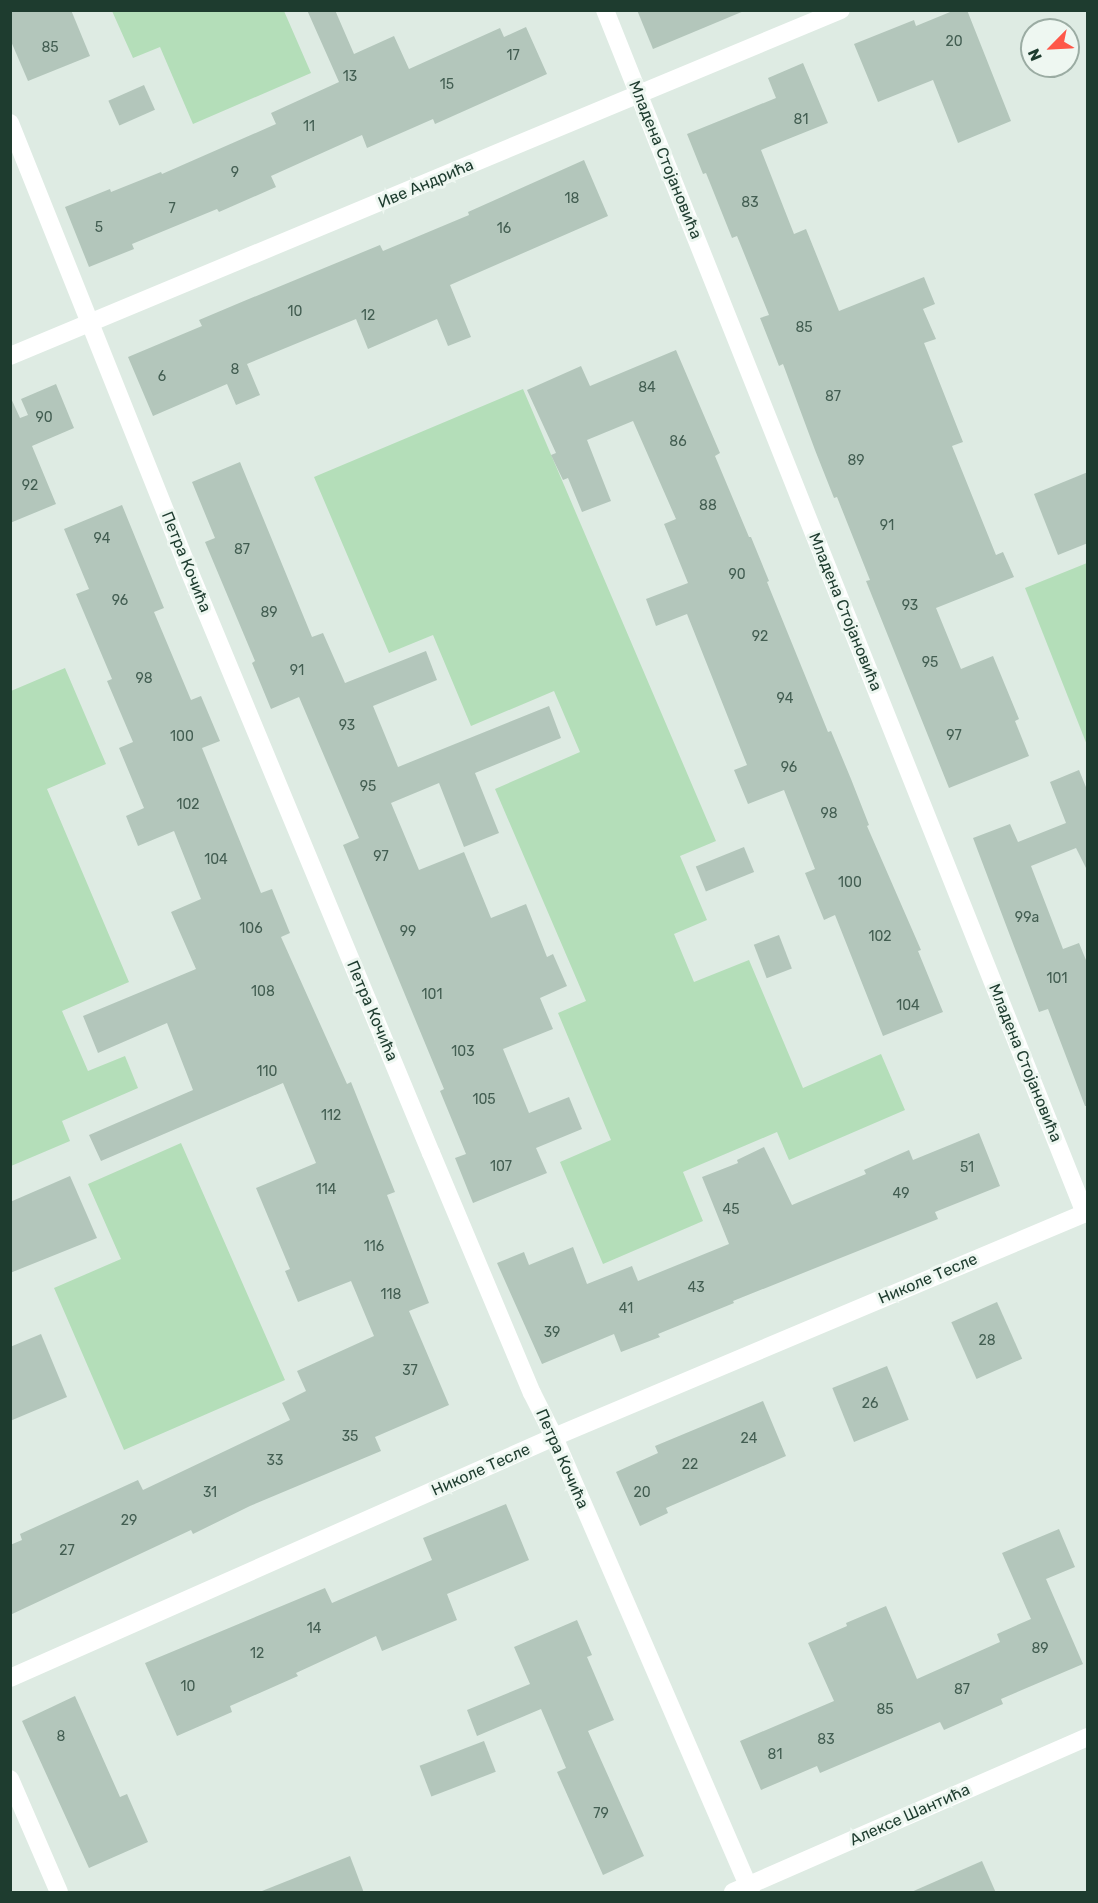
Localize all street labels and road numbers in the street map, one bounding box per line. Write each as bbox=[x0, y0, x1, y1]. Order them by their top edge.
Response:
street label: Младена Стојановића bbox=[624, 78, 706, 242]
street label: Иве Андрића bbox=[375, 155, 477, 213]
street label: Петра Кочића bbox=[157, 509, 215, 615]
street label: Младена Стојановића bbox=[804, 530, 886, 694]
street label: Петра Кочића bbox=[342, 958, 402, 1064]
street label: Младена Стојановића bbox=[984, 981, 1066, 1145]
street label: Николе Тесле bbox=[876, 1249, 980, 1309]
street label: Петра Кочића bbox=[531, 1406, 593, 1512]
street label: Николе Тесле bbox=[429, 1440, 533, 1500]
street label: Алексе Шантића bbox=[847, 1780, 973, 1850]

